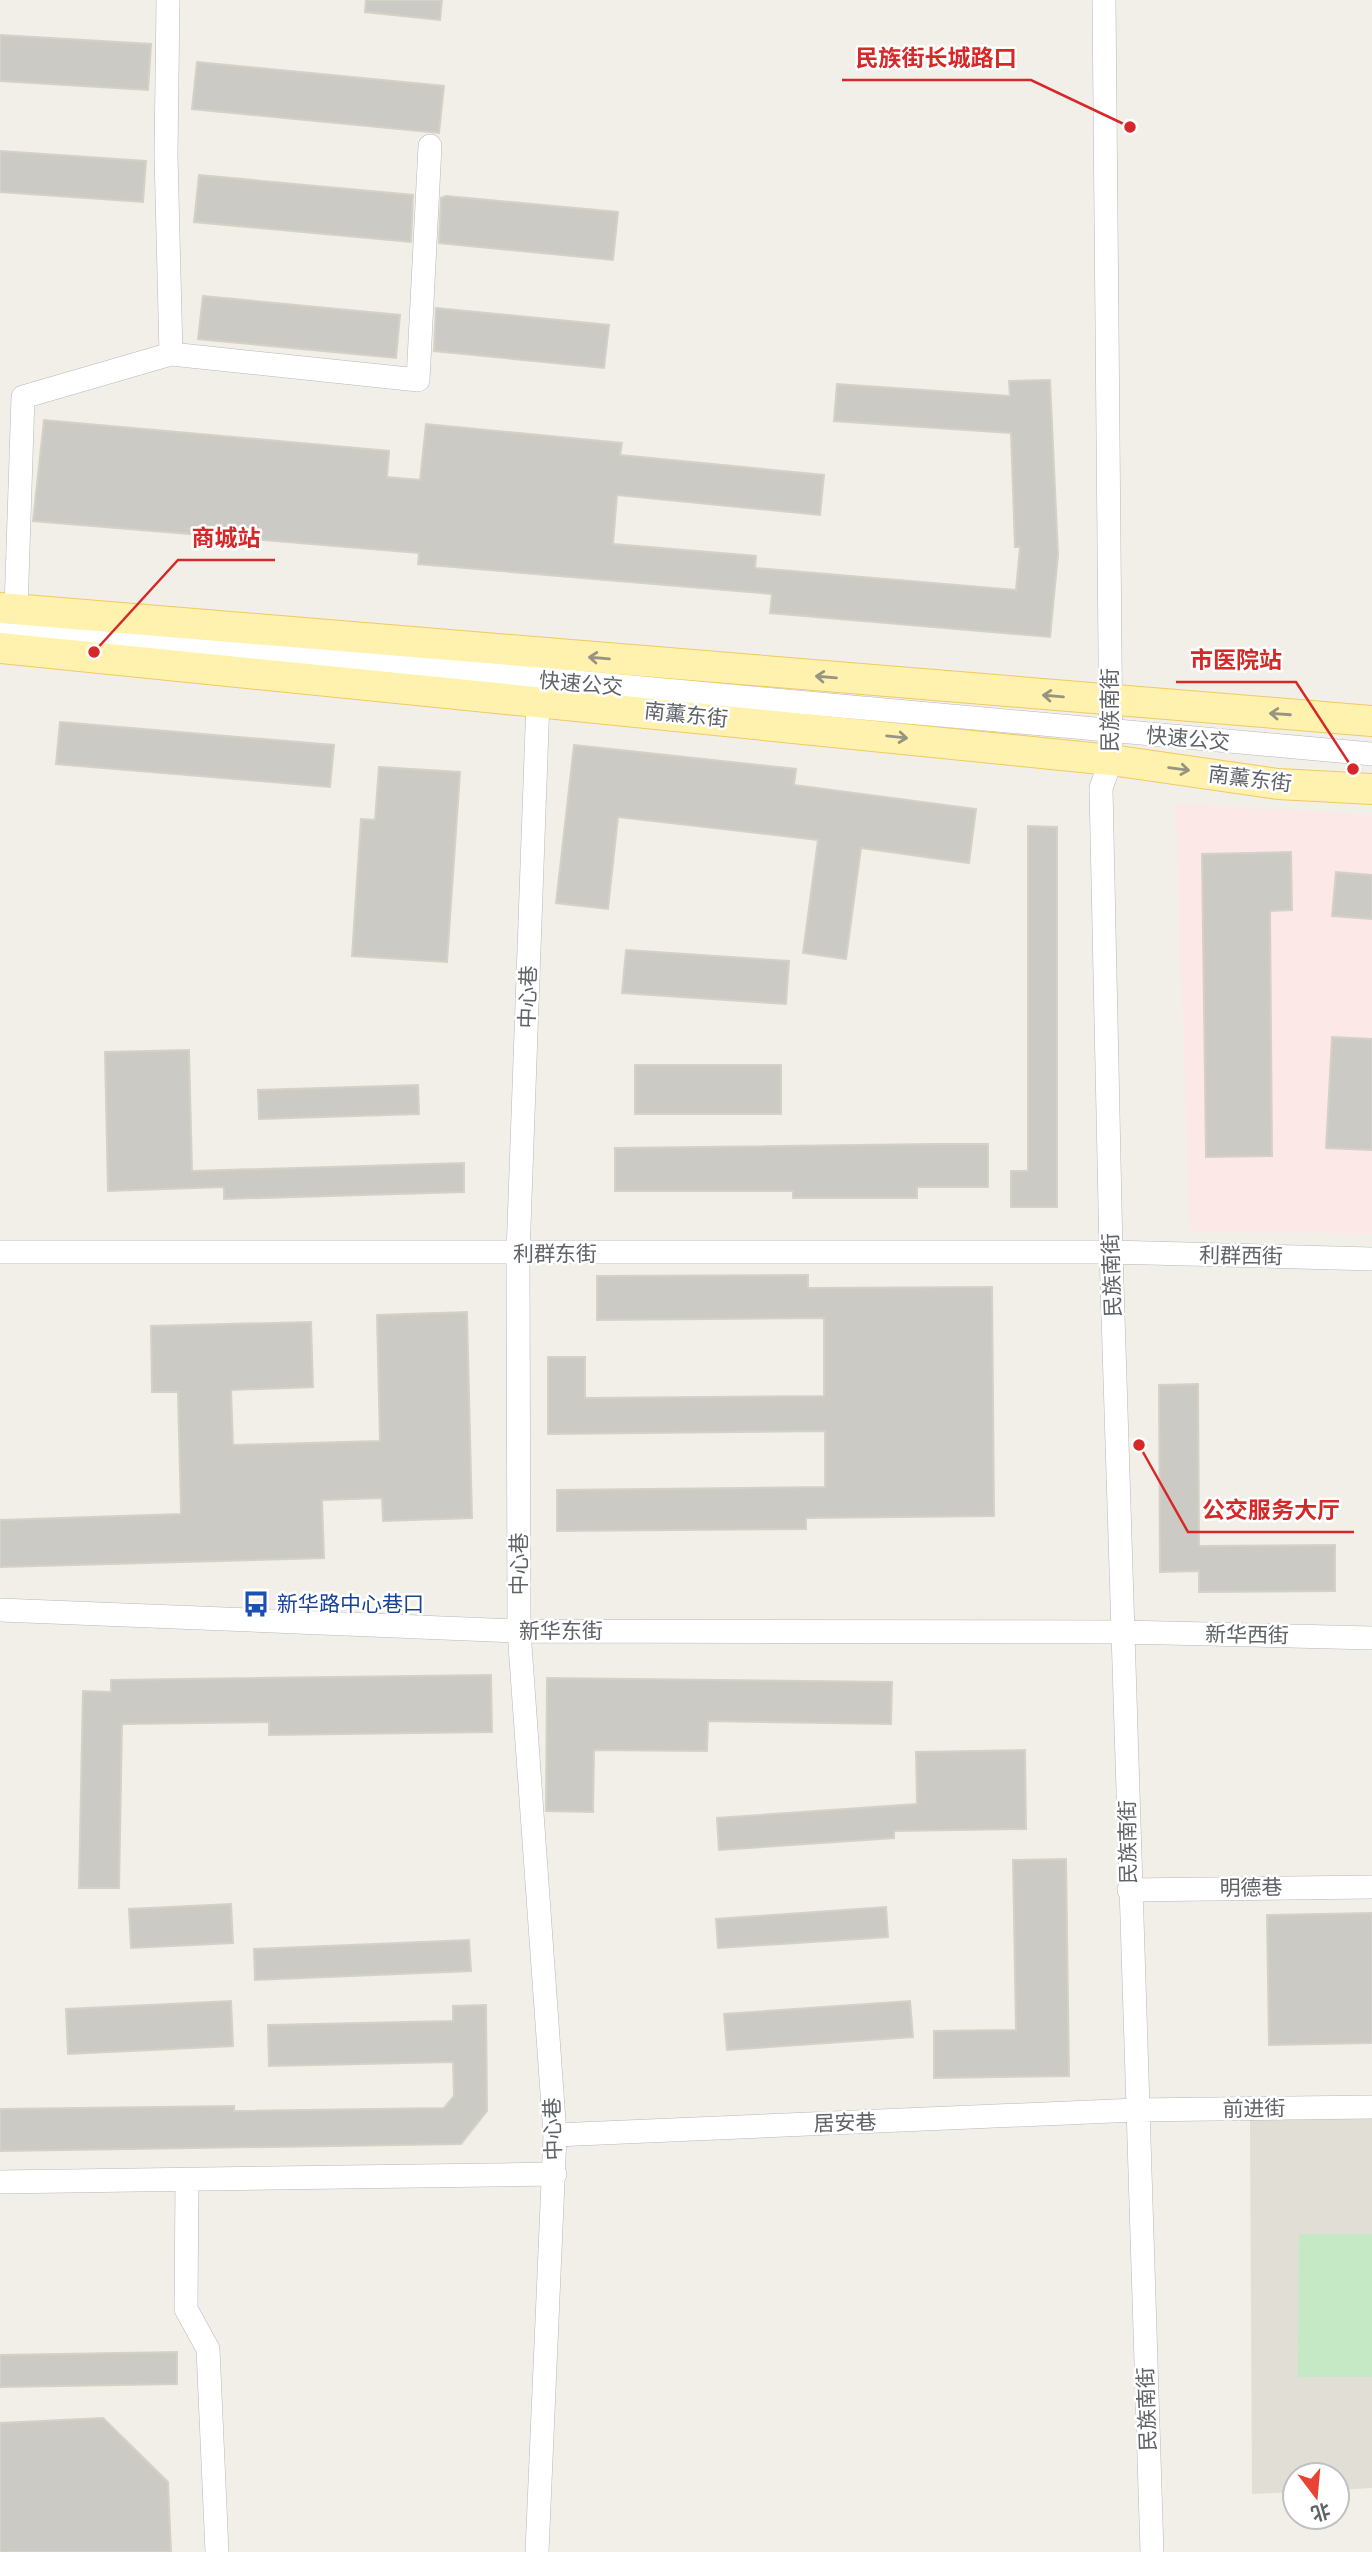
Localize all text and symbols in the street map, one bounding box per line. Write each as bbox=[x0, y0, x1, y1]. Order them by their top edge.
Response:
callout: 民族街长城路口 bbox=[842, 36, 1031, 80]
text: 民族街长城路口 bbox=[856, 44, 1017, 72]
callout: 商城站 bbox=[178, 516, 275, 560]
text: 商城站 bbox=[192, 524, 261, 552]
callout: 市医院站 bbox=[1176, 638, 1296, 682]
text: 市医院站 bbox=[1190, 646, 1282, 674]
one-way arrow bbox=[589, 651, 611, 664]
street label: 快速公交 bbox=[538, 667, 624, 700]
street label: 民族南街 bbox=[1097, 668, 1122, 752]
one-way arrow bbox=[815, 670, 838, 683]
one-way arrow bbox=[1042, 689, 1064, 702]
street label: 南薰东街 bbox=[643, 698, 729, 731]
one-way arrow bbox=[1269, 707, 1291, 720]
street label: 快速公交 bbox=[1145, 722, 1231, 755]
one-way arrow bbox=[885, 731, 908, 744]
street label: 南薰东街 bbox=[1207, 761, 1293, 796]
one-way arrow bbox=[1167, 763, 1189, 776]
street label: 中心巷 bbox=[514, 965, 541, 1029]
street label: 民族南街 bbox=[1098, 1233, 1125, 1317]
street label: 利群东街 bbox=[513, 1241, 597, 1266]
street label: 利群西街 bbox=[1199, 1242, 1283, 1269]
callout: 公交服务大厅 bbox=[1188, 1488, 1354, 1532]
text: 公交服务大厅 bbox=[1202, 1496, 1340, 1524]
street label: 中心巷 bbox=[506, 1533, 531, 1596]
bus stop icon: 新华路中心巷口 bbox=[241, 1589, 271, 1619]
place label: 新华路中心巷口 bbox=[277, 1591, 424, 1616]
street label: 新华东街 bbox=[519, 1618, 603, 1643]
street label: 新华西街 bbox=[1205, 1621, 1289, 1648]
street label: 民族南街 bbox=[1114, 1800, 1141, 1884]
street label: 明德巷 bbox=[1219, 1874, 1283, 1901]
street label: 前进街 bbox=[1222, 2095, 1286, 2122]
street label: 中心巷 bbox=[539, 2097, 566, 2161]
street label: 居安巷 bbox=[813, 2109, 877, 2136]
street label: 民族南街 bbox=[1133, 2367, 1160, 2451]
north arrow bbox=[1281, 2461, 1351, 2531]
text: 北 bbox=[1308, 2498, 1333, 2526]

